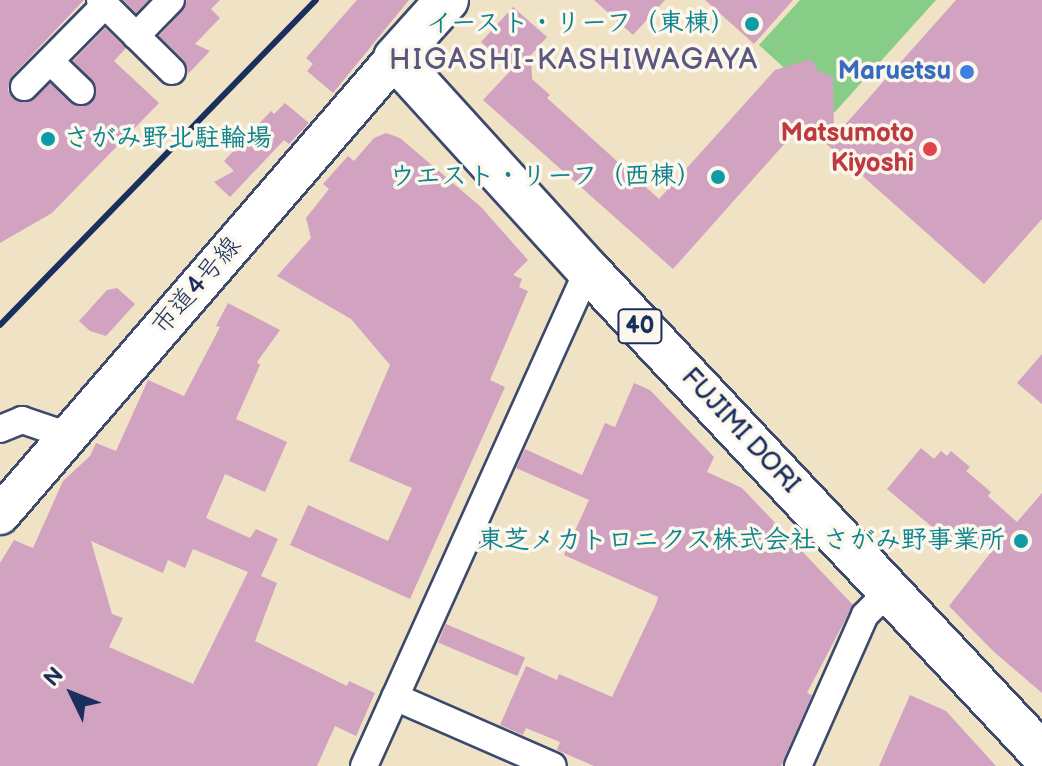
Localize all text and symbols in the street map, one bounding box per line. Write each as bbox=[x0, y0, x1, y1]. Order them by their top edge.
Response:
place label: イースト・リーフ（東棟） bbox=[426, 8, 736, 40]
marker: イースト・リーフ（東棟） bbox=[743, 15, 761, 33]
district label: HIGASHI-KASHIWAGAYA bbox=[389, 42, 759, 78]
place label: Maruetsu bbox=[838, 56, 951, 88]
marker: Maruetsu bbox=[958, 63, 976, 81]
place label: Matsumoto Kiyoshi bbox=[780, 118, 914, 180]
place label: さがみ野北駐輪場 bbox=[64, 123, 272, 155]
marker: さがみ野北駐輪場 bbox=[39, 130, 57, 148]
marker: Matsumoto Kiyoshi bbox=[921, 140, 939, 158]
place label: ウエスト・リーフ（西棟） bbox=[390, 161, 702, 193]
marker: ウエスト・リーフ（西棟） bbox=[709, 168, 727, 186]
street label: 市道4号線 bbox=[146, 231, 248, 341]
road number: 40 bbox=[616, 306, 664, 346]
street label: FUJIMI DORI bbox=[674, 362, 806, 500]
place label: 東芝メカトロニクス株式会社 さがみ野事業所 bbox=[478, 525, 1005, 557]
marker: 東芝メカトロニクス株式会社 さがみ野事業所 bbox=[1012, 532, 1030, 550]
north arrow bbox=[32, 654, 112, 734]
text: N bbox=[39, 662, 70, 693]

